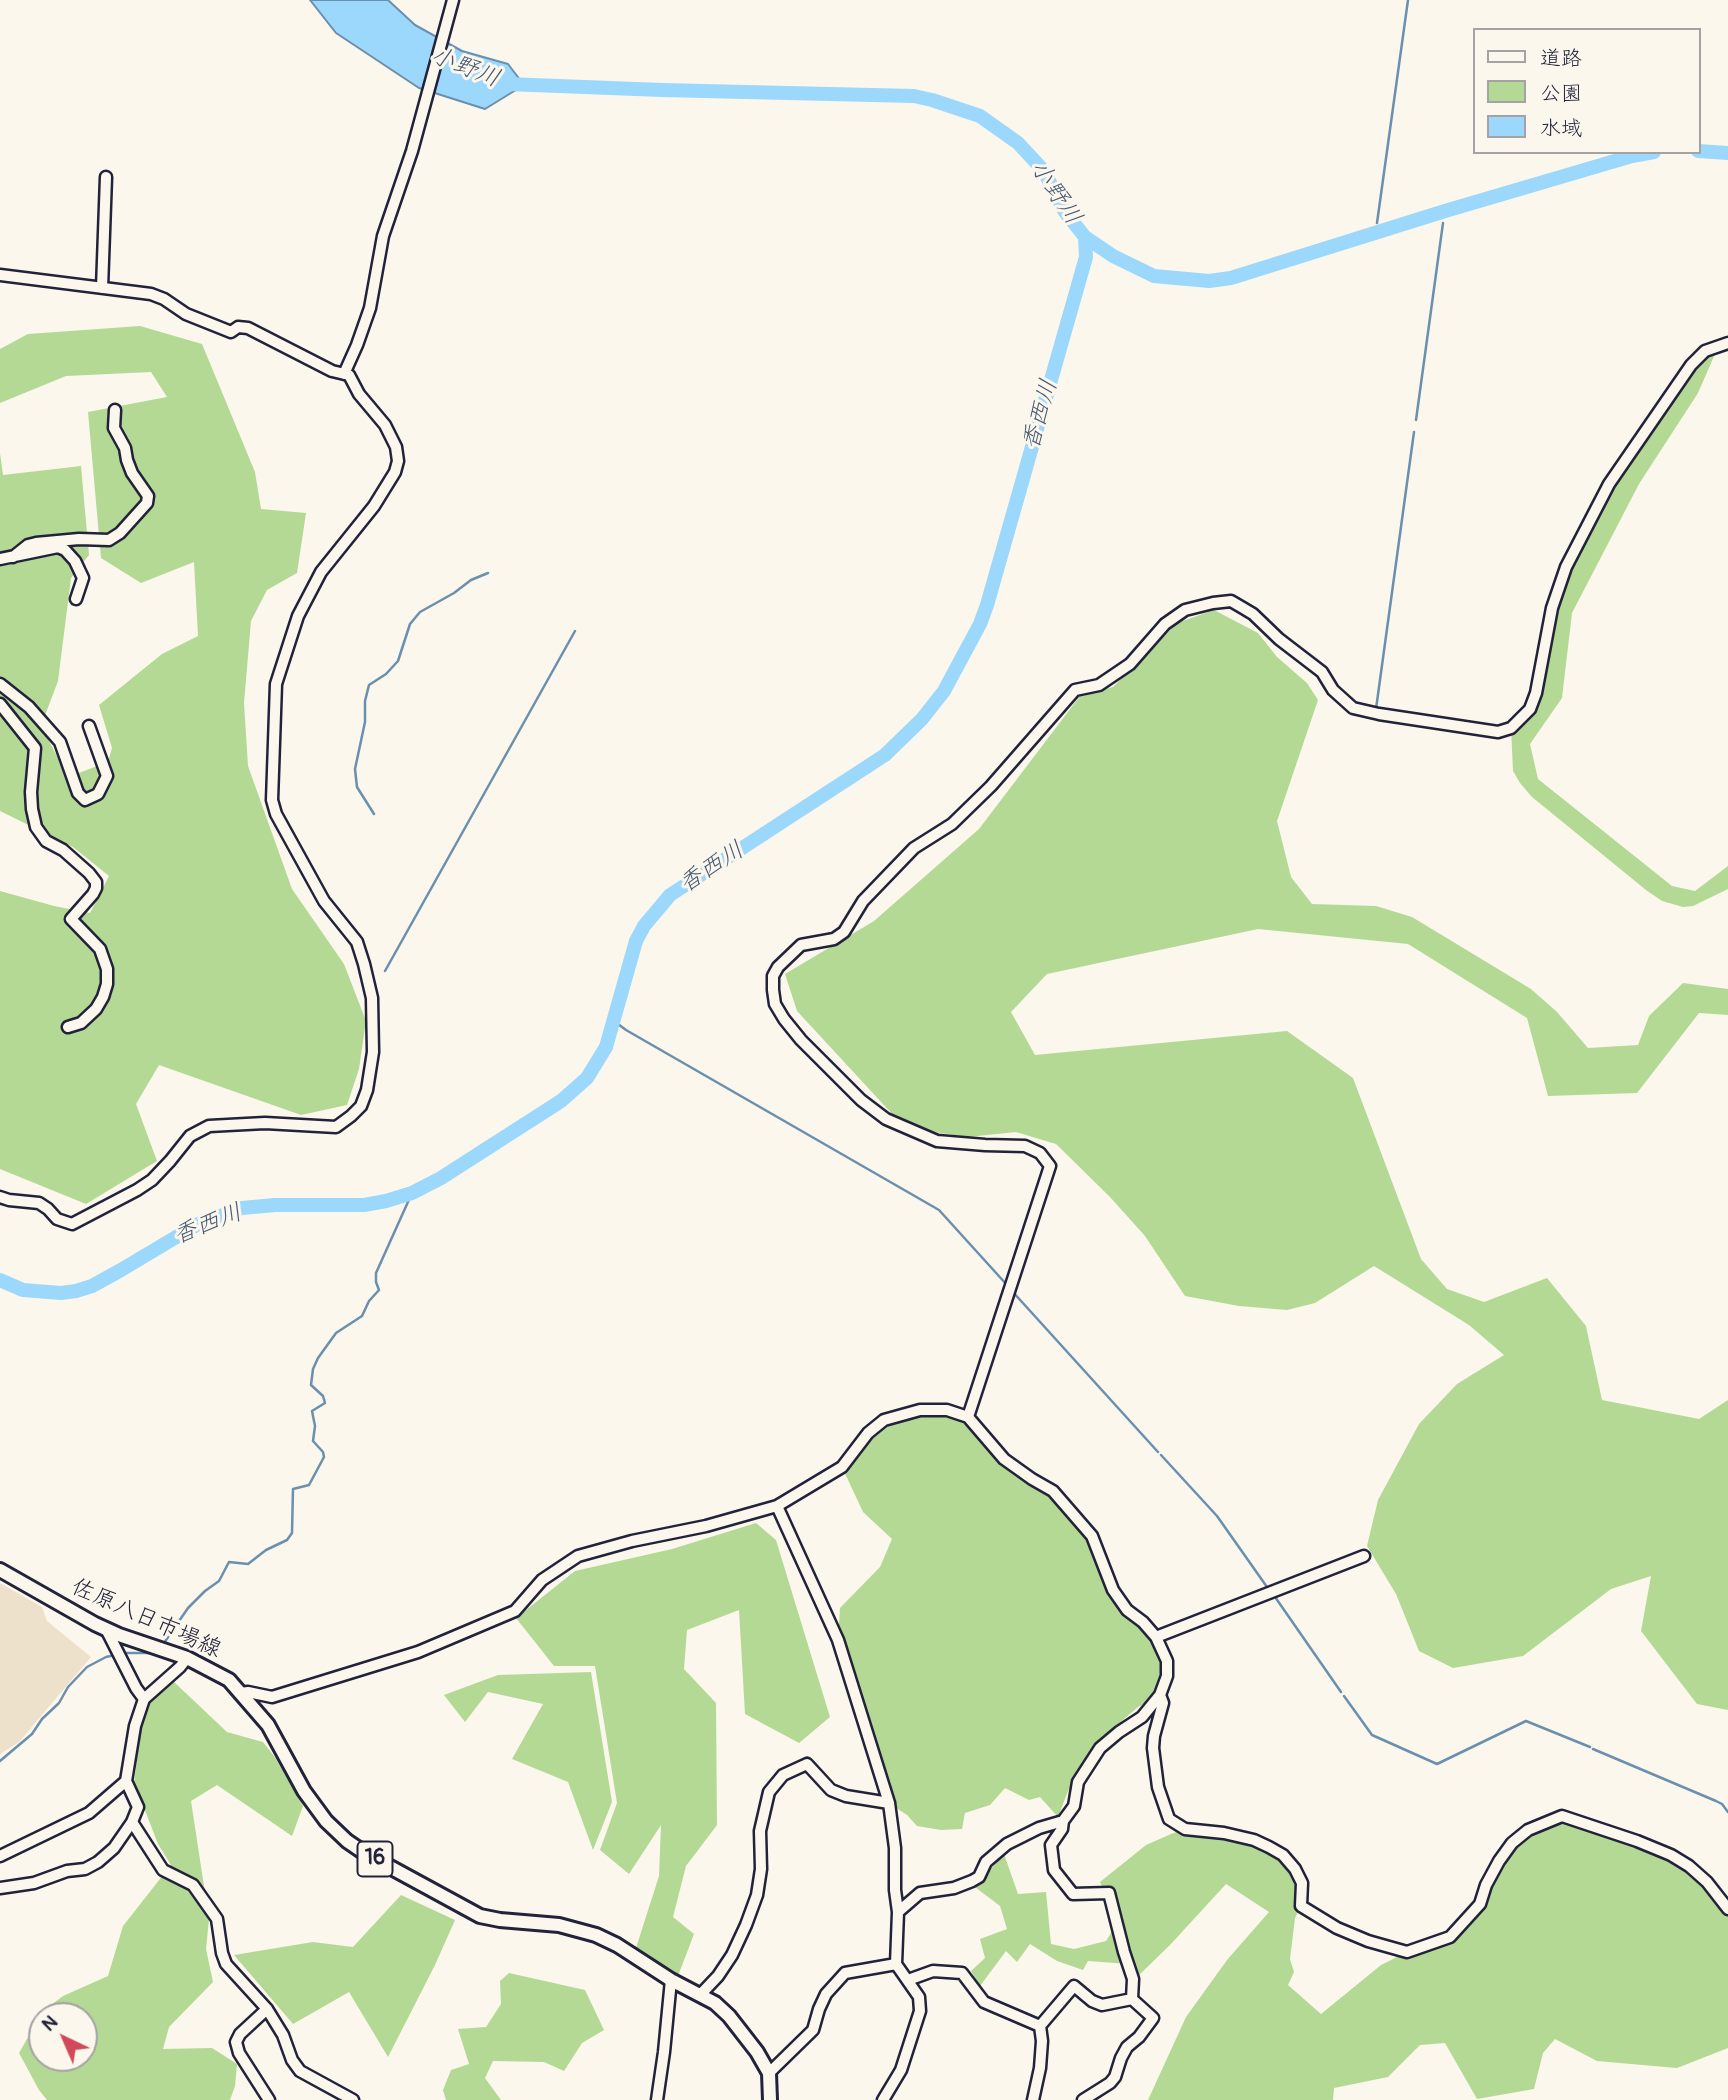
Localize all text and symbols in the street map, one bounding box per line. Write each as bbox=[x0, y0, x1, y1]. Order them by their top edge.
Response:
legend bbox=[1472, 28, 1700, 154]
water label: 小野川 bbox=[426, 42, 504, 94]
text: 道路 bbox=[1540, 45, 1582, 72]
text: 公園 bbox=[1540, 80, 1582, 107]
text: 水域 bbox=[1540, 115, 1582, 142]
water label: 小野川 bbox=[1023, 155, 1087, 231]
water label: 香西川 bbox=[1017, 376, 1065, 454]
water label: 香西川 bbox=[674, 836, 750, 900]
water label: 香西川 bbox=[169, 1199, 247, 1251]
street label: 佐原八日市場線 bbox=[67, 1574, 225, 1664]
road number: 16 bbox=[358, 1842, 392, 1876]
north arrow bbox=[28, 2002, 98, 2072]
text: N bbox=[37, 2010, 63, 2036]

